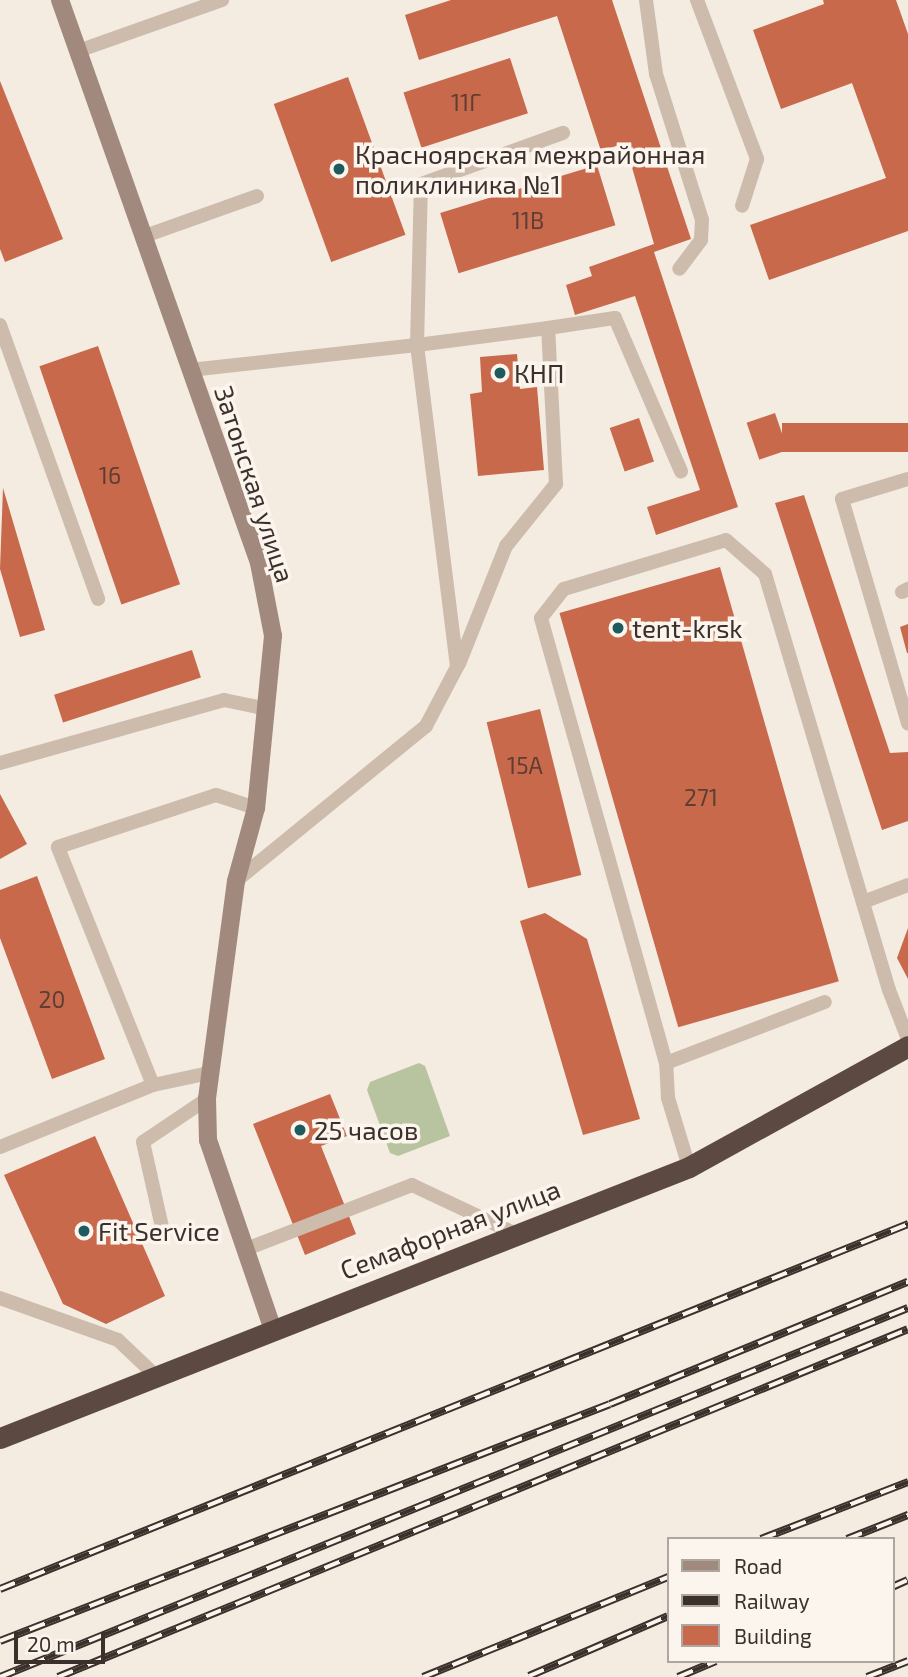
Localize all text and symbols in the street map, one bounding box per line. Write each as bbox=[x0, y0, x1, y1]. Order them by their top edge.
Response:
house number: 11Г bbox=[451, 88, 481, 116]
place label: Красноярская межрайонная поликлиника №1 bbox=[355, 138, 705, 200]
marker: Красноярская межрайонная поликлиника №1 bbox=[329, 159, 349, 179]
house number: 11В bbox=[512, 206, 544, 234]
place label: КНП bbox=[514, 357, 564, 389]
marker: КНП bbox=[492, 365, 508, 381]
street label: Затонская улица bbox=[209, 382, 301, 586]
house number: 16 bbox=[99, 461, 121, 489]
place label: tent-krsk bbox=[632, 612, 743, 644]
marker: tent-krsk bbox=[610, 620, 626, 636]
house number: 15А bbox=[507, 751, 543, 779]
house number: 271 bbox=[684, 783, 718, 811]
house number: 20 bbox=[39, 985, 65, 1013]
place label: 25 часов bbox=[314, 1114, 418, 1146]
marker: 25 часов bbox=[292, 1122, 308, 1138]
street label: Семафорная улица bbox=[336, 1173, 564, 1285]
place label: Fit Service bbox=[98, 1215, 220, 1247]
marker: Fit Service bbox=[76, 1223, 92, 1239]
legend bbox=[666, 1537, 894, 1663]
text: Road bbox=[734, 1553, 782, 1578]
text: Railway bbox=[734, 1588, 810, 1613]
scale bar bbox=[18, 1618, 108, 1662]
text: Building bbox=[734, 1623, 812, 1648]
text: 20 m bbox=[27, 1631, 75, 1656]

